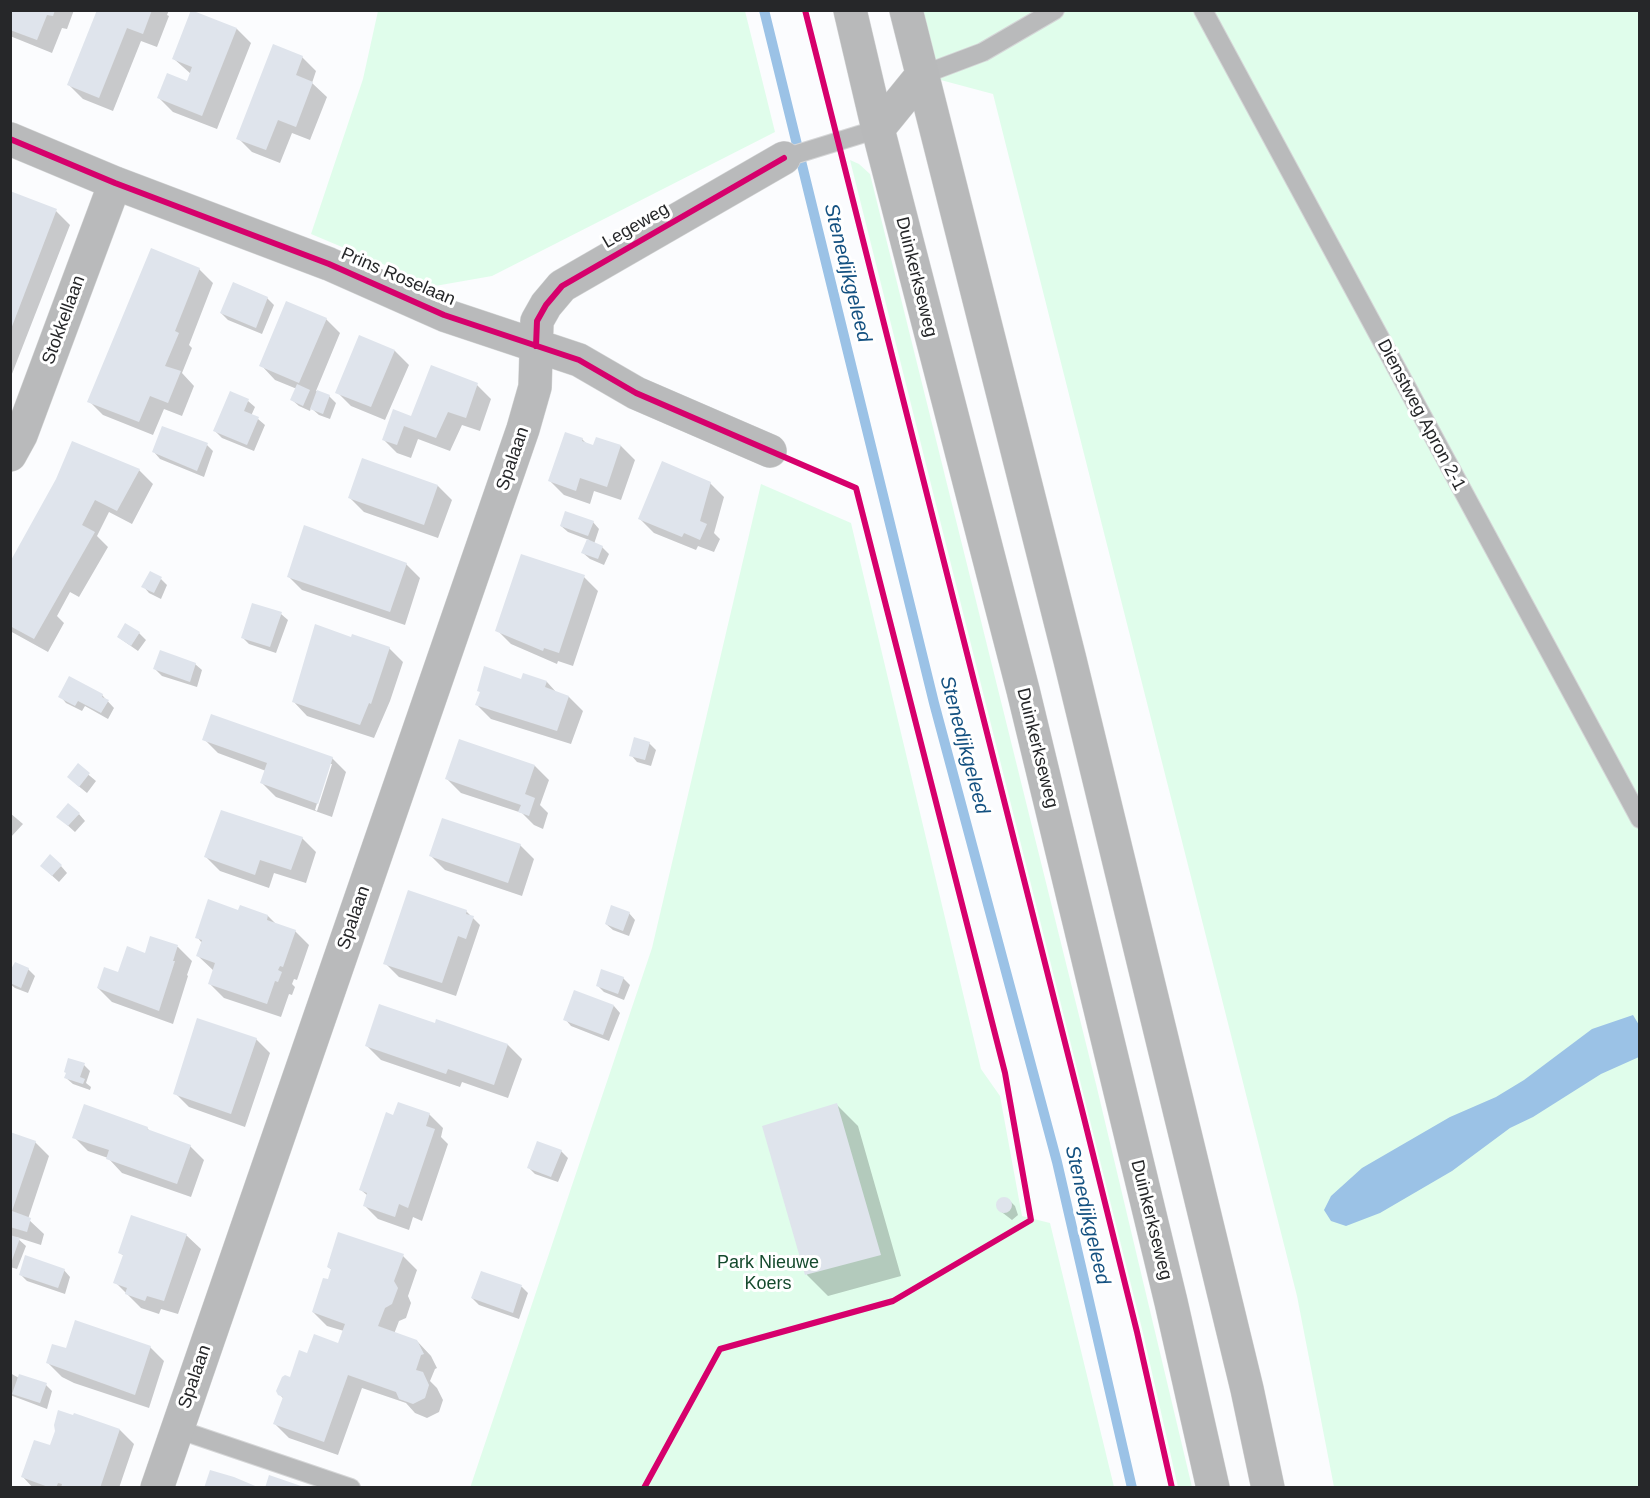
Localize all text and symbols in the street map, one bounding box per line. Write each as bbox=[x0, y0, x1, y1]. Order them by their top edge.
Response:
street label: Legeweg bbox=[599, 198, 673, 254]
water label: Stenedijkgeleed bbox=[818, 201, 876, 345]
street label: Duinkerkseweg bbox=[891, 215, 941, 339]
street label: Prins Roselaan bbox=[338, 243, 458, 311]
street label: Stokkellaan bbox=[38, 273, 90, 367]
street label: Dienstweg Apron 2-1 bbox=[1372, 336, 1470, 494]
street label: Spalaan bbox=[492, 424, 534, 494]
water label: Stenedijkgeleed bbox=[934, 673, 994, 817]
street label: Duinkerkseweg bbox=[1012, 686, 1062, 810]
street label: Spalaan bbox=[333, 883, 375, 953]
water label: Stenedijkgeleed bbox=[1059, 1143, 1115, 1287]
street label: Duinkerkseweg bbox=[1126, 1158, 1176, 1282]
park label: Park Nieuwe Koers bbox=[717, 1252, 819, 1294]
street label: Spalaan bbox=[174, 1342, 216, 1412]

